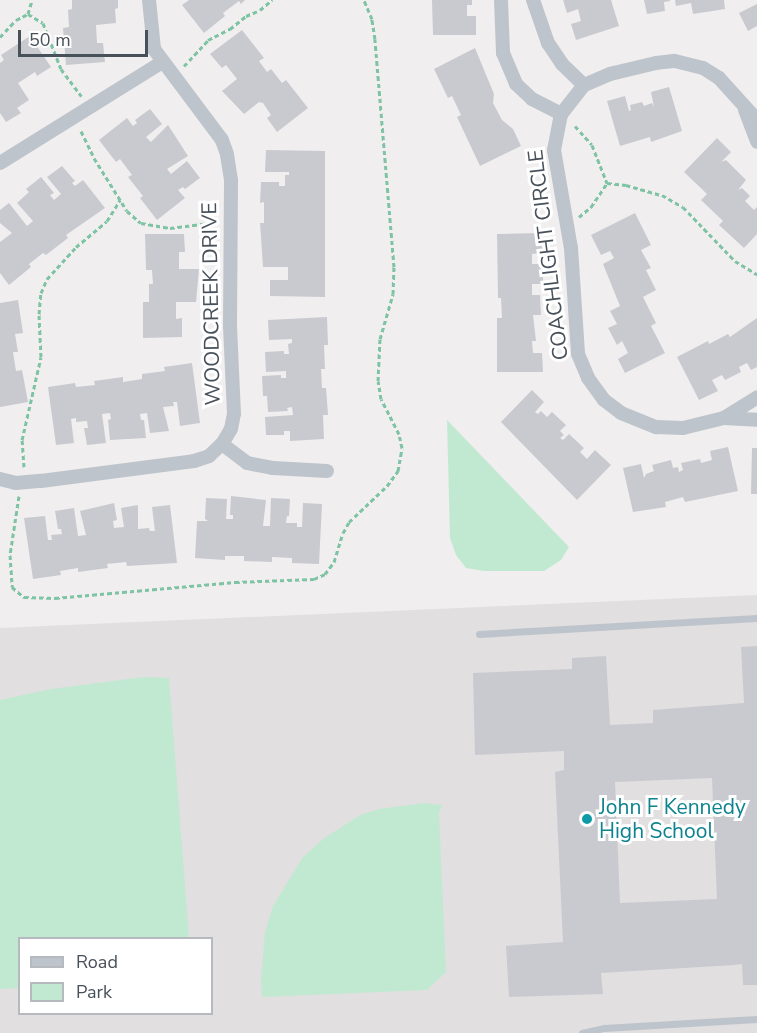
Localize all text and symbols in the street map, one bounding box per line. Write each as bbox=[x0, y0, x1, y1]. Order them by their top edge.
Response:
scale bar bbox=[21, 18, 152, 56]
text: 50 m bbox=[29, 28, 71, 52]
street label: COACHLIGHT CIRCLE bbox=[523, 148, 573, 362]
street label: WOODCREEK DRIVE bbox=[197, 202, 225, 406]
place label: John F Kennedy High School bbox=[599, 794, 746, 844]
marker: John F Kennedy High School bbox=[580, 812, 594, 826]
legend bbox=[18, 937, 213, 1015]
text: Road bbox=[76, 950, 118, 974]
text: Park bbox=[76, 980, 112, 1004]

